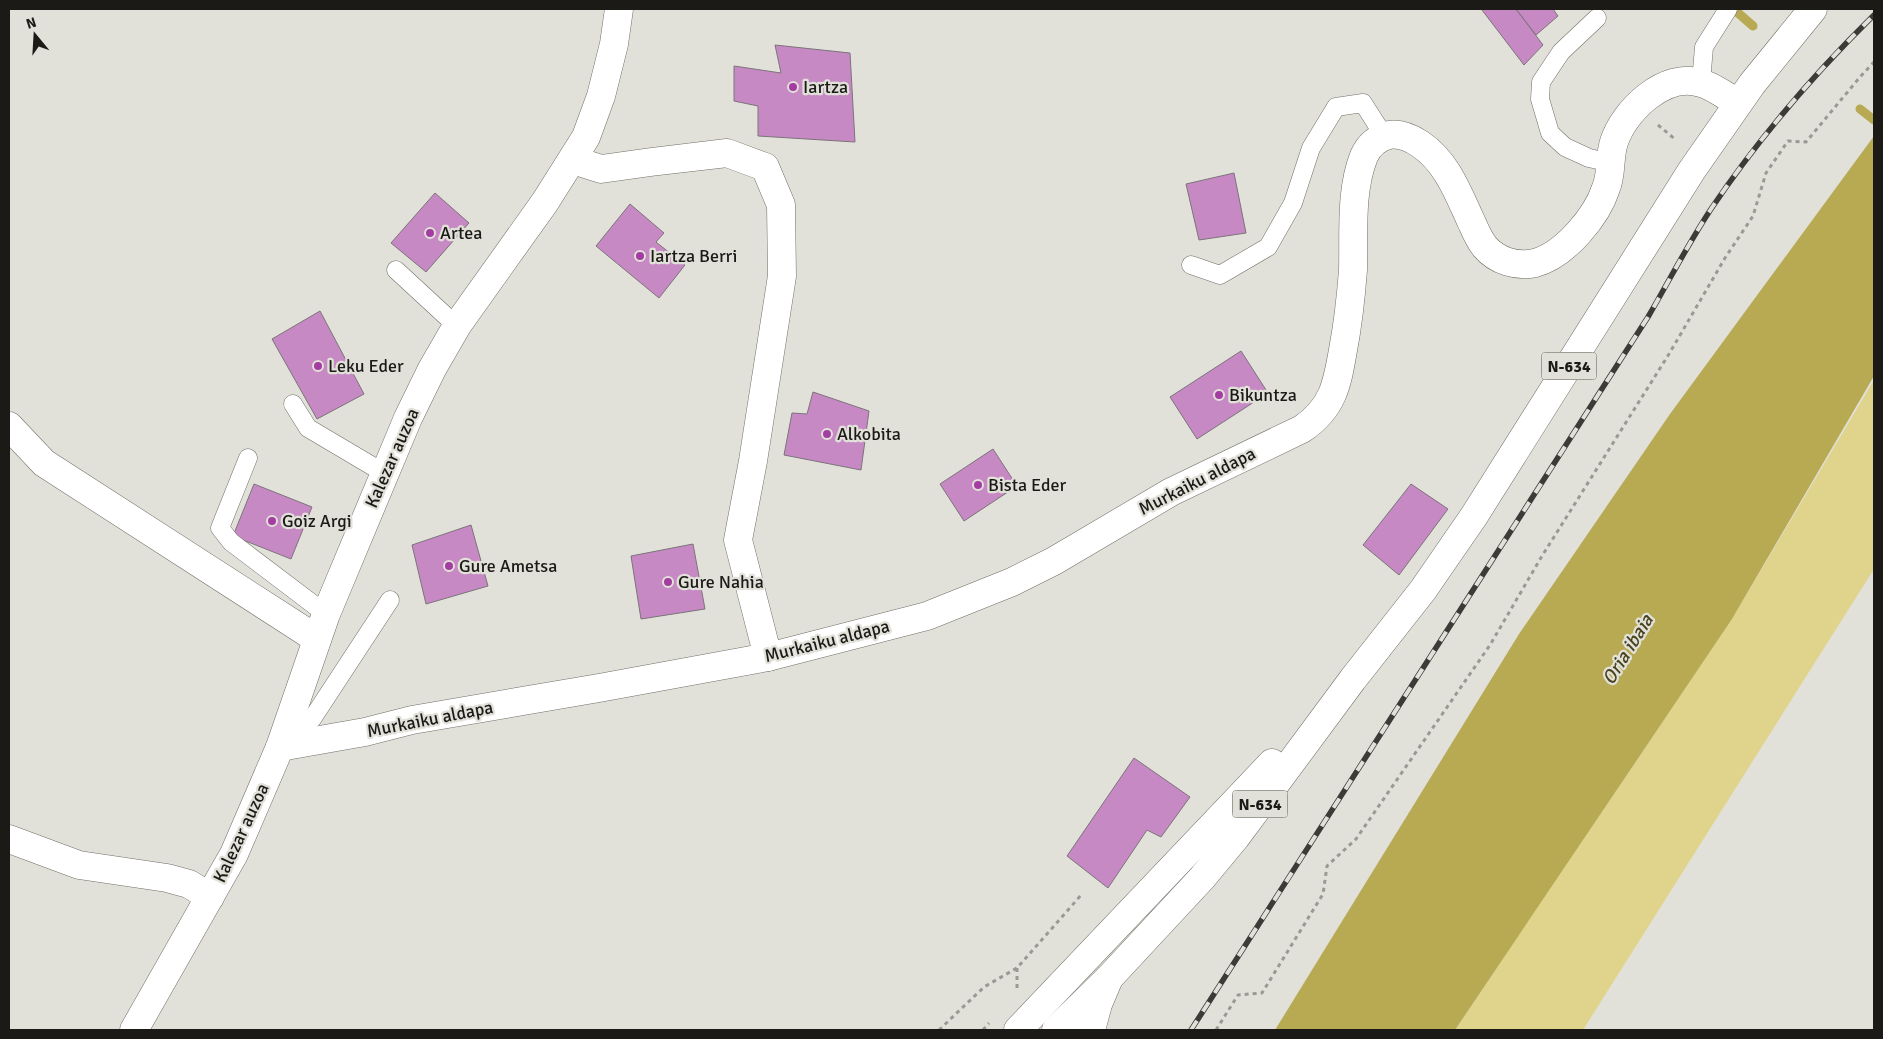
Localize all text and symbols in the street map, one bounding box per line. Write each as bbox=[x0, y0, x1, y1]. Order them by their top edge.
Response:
north arrow bbox=[10, 10, 60, 60]
text: N bbox=[24, 14, 38, 33]
place label: Iartza bbox=[803, 76, 848, 98]
marker: Iartza bbox=[787, 81, 799, 93]
place label: Artea bbox=[440, 222, 482, 244]
marker: Artea bbox=[424, 227, 436, 239]
place label: Iartza Berri bbox=[650, 245, 737, 267]
marker: Iartza Berri bbox=[634, 250, 646, 262]
road number: N-634 bbox=[1542, 352, 1596, 380]
place label: Leku Eder bbox=[328, 355, 404, 377]
marker: Leku Eder bbox=[312, 360, 324, 372]
place label: Bikuntza bbox=[1229, 384, 1297, 406]
marker: Bikuntza bbox=[1213, 389, 1225, 401]
street label: Kalezar auzoa bbox=[360, 405, 424, 511]
place label: Alkobita bbox=[837, 423, 901, 445]
marker: Alkobita bbox=[821, 428, 833, 440]
street label: Murkaiku aldapa bbox=[1135, 442, 1259, 520]
place label: Bista Eder bbox=[988, 474, 1067, 496]
marker: Bista Eder bbox=[972, 479, 984, 491]
place label: Goiz Argi bbox=[282, 510, 352, 532]
marker: Goiz Argi bbox=[266, 515, 278, 527]
place label: Gure Ametsa bbox=[459, 555, 557, 577]
marker: Gure Ametsa bbox=[443, 560, 455, 572]
place label: Gure Nahia bbox=[678, 571, 764, 593]
marker: Gure Nahia bbox=[662, 576, 674, 588]
water label: Oria ibaia bbox=[1597, 609, 1660, 689]
street label: Murkaiku aldapa bbox=[762, 615, 892, 667]
street label: Murkaiku aldapa bbox=[365, 696, 495, 742]
street label: Kalezar auzoa bbox=[208, 780, 274, 886]
road number: N-634 bbox=[1232, 791, 1288, 818]

